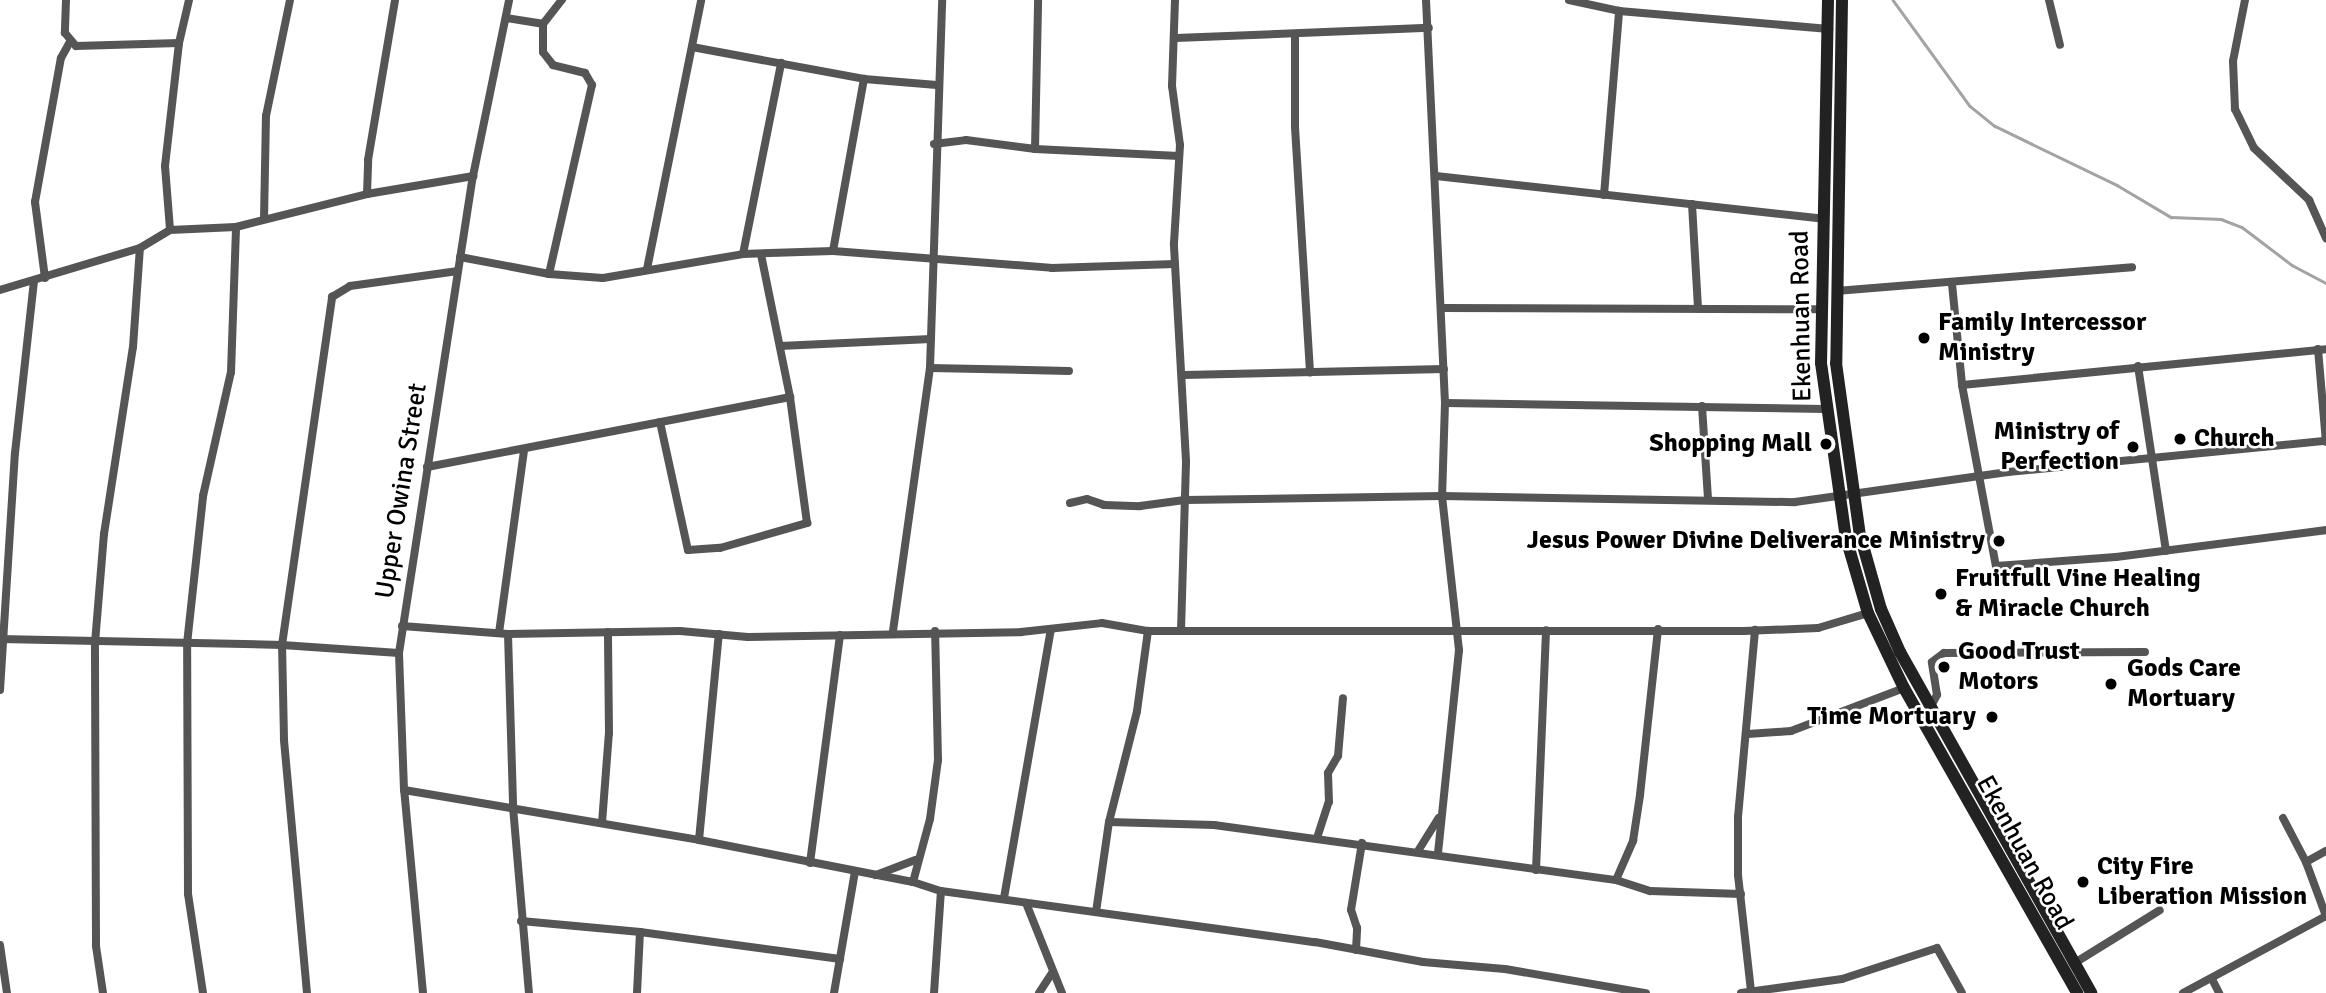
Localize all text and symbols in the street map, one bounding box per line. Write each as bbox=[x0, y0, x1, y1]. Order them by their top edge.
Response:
street label: Ekenhuan Road bbox=[1785, 230, 1819, 402]
place label: Family Intercessor Ministry bbox=[1938, 307, 2146, 368]
marker: Family Intercessor Ministry bbox=[1916, 330, 1932, 346]
street label: Upper Owina Street bbox=[370, 381, 434, 601]
place label: Ministry of Perfection bbox=[1994, 416, 2119, 478]
place label: Church bbox=[2194, 423, 2275, 455]
place label: Shopping Mall bbox=[1649, 428, 1812, 460]
marker: Church bbox=[2172, 431, 2188, 447]
marker: Shopping Mall bbox=[1818, 436, 1834, 452]
marker: Ministry of Perfection bbox=[2125, 439, 2141, 455]
place label: Jesus Power Divine Deliverance Ministry bbox=[1527, 525, 1985, 557]
marker: Jesus Power Divine Deliverance Ministry bbox=[1991, 533, 2007, 549]
place label: Fruitfull Vine Healing & Miracle Church bbox=[1955, 563, 2201, 624]
marker: Fruitfull Vine Healing & Miracle Church bbox=[1933, 586, 1949, 602]
place label: Good Trust Motors bbox=[1958, 636, 2080, 698]
place label: Gods Care Mortuary bbox=[2127, 653, 2241, 714]
marker: Good Trust Motors bbox=[1936, 659, 1952, 675]
marker: Gods Care Mortuary bbox=[2101, 674, 2121, 694]
place label: Time Mortuary bbox=[1807, 701, 1976, 733]
marker: Time Mortuary bbox=[1982, 707, 2002, 727]
street label: Ekenhuan Road bbox=[1969, 770, 2079, 936]
place label: City Fire Liberation Mission bbox=[2097, 851, 2307, 912]
marker: City Fire Liberation Mission bbox=[2075, 874, 2091, 890]

